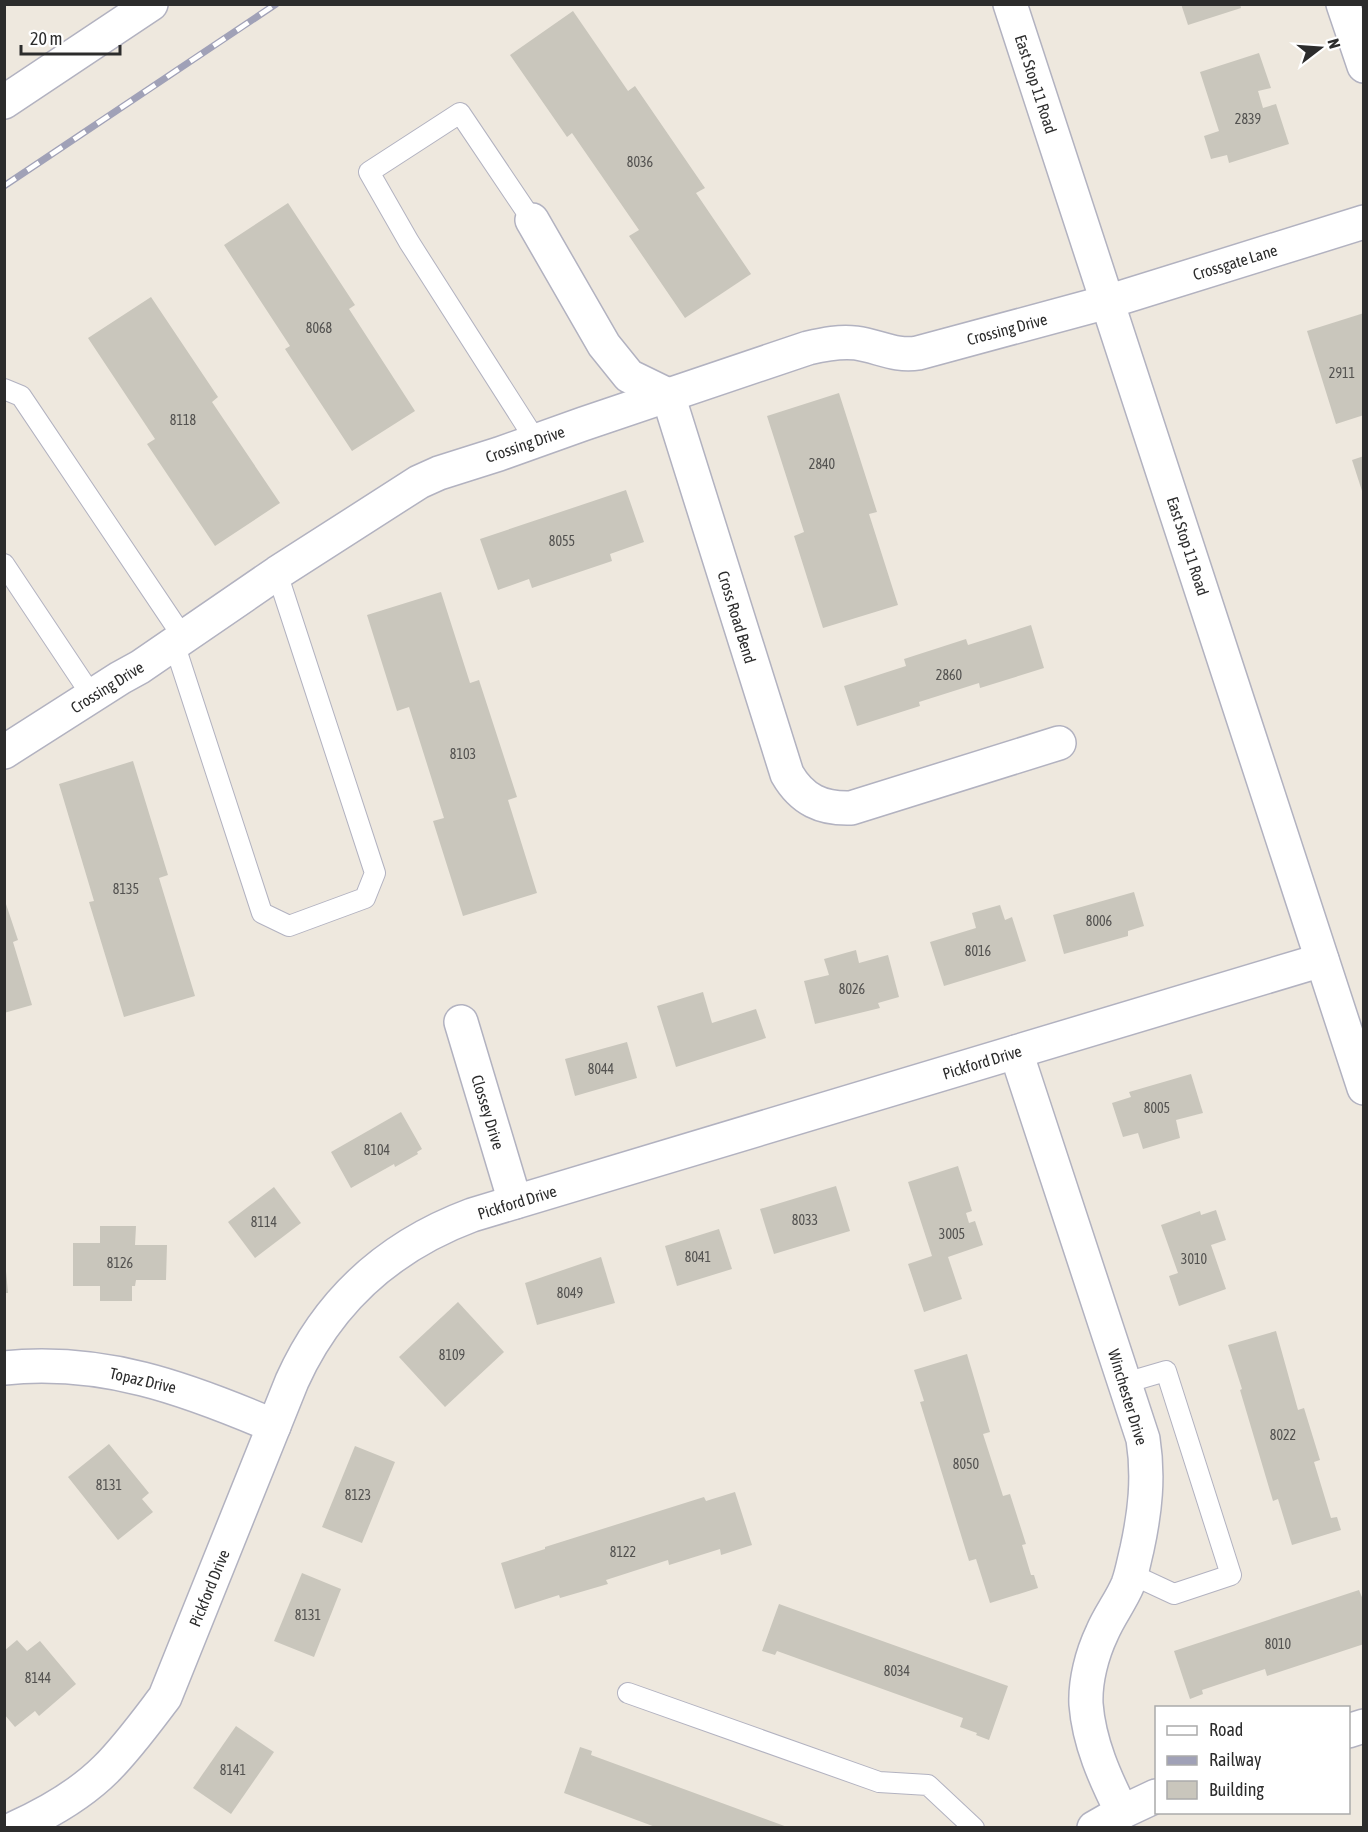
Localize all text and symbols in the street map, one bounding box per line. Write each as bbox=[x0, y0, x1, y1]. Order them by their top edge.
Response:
scale bar bbox=[21, 18, 120, 56]
north arrow bbox=[1290, 18, 1350, 78]
text: 20 m bbox=[30, 28, 62, 49]
street label: East Stop 11 Road bbox=[1011, 32, 1060, 136]
text: N bbox=[1324, 36, 1344, 51]
house number: 2839 bbox=[1235, 111, 1261, 127]
house number: 8036 bbox=[627, 154, 654, 170]
street label: Crossgate Lane bbox=[1191, 241, 1280, 284]
street label: Crossing Drive bbox=[965, 310, 1049, 349]
house number: 8068 bbox=[306, 320, 333, 336]
house number: 2911 bbox=[1329, 365, 1355, 381]
house number: 8118 bbox=[170, 412, 197, 428]
street label: Crossing Drive bbox=[483, 422, 567, 467]
house number: 2840 bbox=[809, 456, 836, 472]
street label: East Stop 11 Road bbox=[1163, 494, 1212, 598]
house number: 8055 bbox=[549, 533, 575, 549]
street label: Cross Road Bend bbox=[714, 569, 760, 665]
street label: Crossing Drive bbox=[67, 658, 147, 717]
house number: 2860 bbox=[936, 667, 963, 683]
house number: 8103 bbox=[450, 746, 476, 762]
house number: 8135 bbox=[113, 881, 139, 897]
house number: 8006 bbox=[1086, 913, 1113, 929]
house number: 8016 bbox=[965, 943, 992, 959]
house number: 8026 bbox=[839, 981, 866, 997]
street label: Pickford Drive bbox=[940, 1041, 1024, 1083]
house number: 8044 bbox=[588, 1061, 615, 1077]
street label: Clossey Drive bbox=[467, 1073, 508, 1152]
house number: 8005 bbox=[1144, 1100, 1170, 1116]
house number: 8104 bbox=[364, 1142, 391, 1158]
street label: Pickford Drive bbox=[475, 1181, 559, 1223]
house number: 8033 bbox=[792, 1212, 818, 1228]
house number: 8114 bbox=[251, 1214, 278, 1230]
house number: 3005 bbox=[939, 1226, 965, 1242]
house number: 8041 bbox=[685, 1249, 711, 1265]
house number: 3010 bbox=[1181, 1251, 1208, 1267]
house number: 8126 bbox=[107, 1255, 134, 1271]
house number: 8049 bbox=[557, 1285, 583, 1301]
house number: 8109 bbox=[439, 1347, 465, 1363]
street label: Winchester Drive bbox=[1105, 1347, 1151, 1447]
street label: Topaz Drive bbox=[108, 1364, 178, 1397]
house number: 8022 bbox=[1270, 1427, 1296, 1443]
house number: 8050 bbox=[953, 1456, 980, 1472]
house number: 8131 bbox=[96, 1477, 122, 1493]
house number: 8123 bbox=[345, 1487, 371, 1503]
house number: 8122 bbox=[610, 1544, 636, 1560]
street label: Pickford Drive bbox=[185, 1547, 233, 1629]
house number: 8131 bbox=[295, 1607, 321, 1623]
house number: 8010 bbox=[1265, 1636, 1292, 1652]
house number: 8034 bbox=[884, 1663, 911, 1679]
house number: 8144 bbox=[25, 1670, 52, 1686]
legend bbox=[1155, 1706, 1350, 1814]
text: Road bbox=[1209, 1719, 1243, 1740]
text: Railway bbox=[1209, 1749, 1261, 1770]
house number: 8141 bbox=[220, 1762, 246, 1778]
text: Building bbox=[1209, 1779, 1264, 1800]

